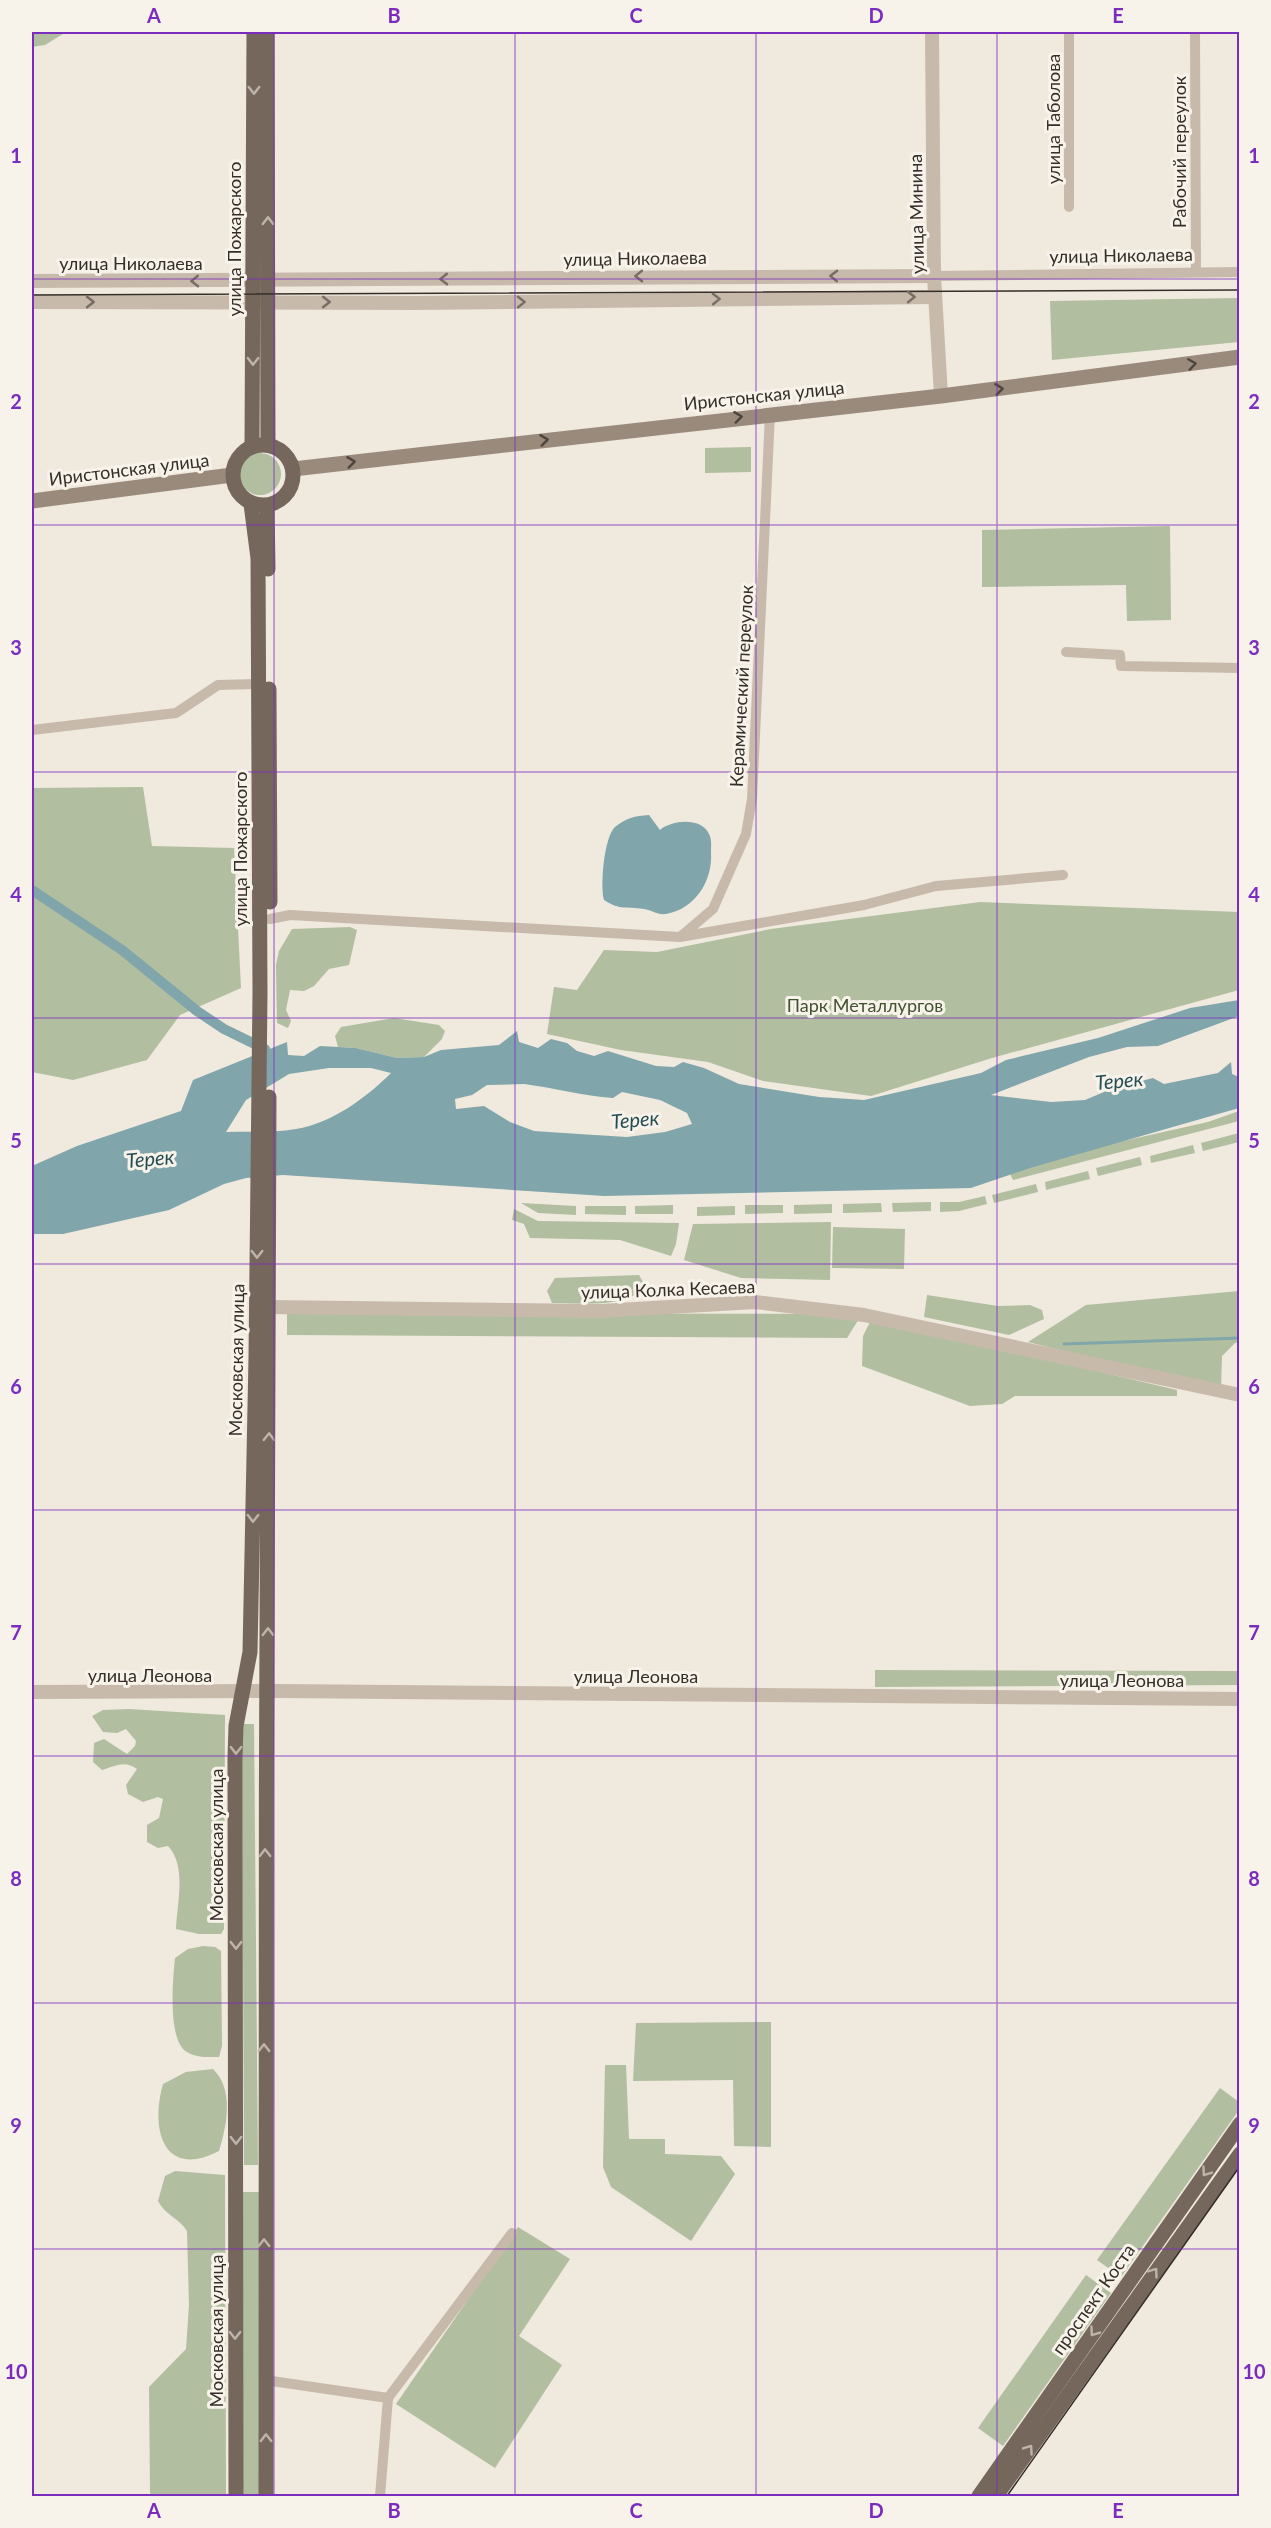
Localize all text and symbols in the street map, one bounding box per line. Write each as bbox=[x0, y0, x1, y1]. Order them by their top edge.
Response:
text: A bbox=[146, 3, 161, 27]
text: B bbox=[387, 3, 401, 27]
text: C bbox=[629, 3, 643, 27]
text: D bbox=[868, 3, 884, 27]
text: E bbox=[1112, 3, 1124, 27]
street label: улица Таболова bbox=[1042, 54, 1064, 184]
street label: Рабочий переулок bbox=[1168, 75, 1190, 228]
one-way arrow bbox=[248, 85, 260, 94]
text: 1 bbox=[10, 143, 22, 167]
text: 1 bbox=[1248, 143, 1260, 167]
street label: улица Минина bbox=[904, 154, 928, 274]
street label: улица Пожарского bbox=[223, 162, 245, 316]
one-way arrow bbox=[262, 217, 274, 226]
street label: улица Николаева bbox=[1049, 243, 1193, 267]
street label: улица Николаева bbox=[563, 246, 707, 270]
street label: улица Николаева bbox=[59, 252, 203, 274]
one-way arrow bbox=[634, 270, 643, 282]
one-way arrow bbox=[829, 270, 838, 282]
one-way arrow bbox=[439, 273, 448, 286]
one-way arrow bbox=[191, 275, 200, 287]
one-way arrow bbox=[906, 291, 915, 303]
one-way arrow bbox=[711, 293, 720, 306]
one-way arrow bbox=[516, 295, 525, 308]
one-way arrow bbox=[85, 296, 94, 308]
one-way arrow bbox=[321, 296, 330, 308]
one-way arrow bbox=[247, 357, 259, 366]
one-way arrow bbox=[1188, 359, 1197, 371]
street label: Иристонская улица bbox=[683, 376, 845, 414]
one-way arrow bbox=[994, 383, 1004, 396]
text: 2 bbox=[10, 389, 22, 413]
text: 2 bbox=[1248, 389, 1260, 413]
one-way arrow bbox=[734, 412, 743, 424]
one-way arrow bbox=[540, 434, 549, 446]
street label: Иристонская улица bbox=[48, 448, 210, 490]
one-way arrow bbox=[346, 456, 355, 469]
street label: Керамический переулок bbox=[725, 584, 757, 788]
text: 3 bbox=[10, 635, 22, 659]
text: 3 bbox=[1248, 635, 1260, 659]
street label: улица Пожарского bbox=[229, 772, 251, 926]
text: 4 bbox=[10, 882, 22, 906]
text: 4 bbox=[1248, 882, 1260, 906]
park label: Парк Металлургов bbox=[787, 994, 943, 1016]
water label: Терек bbox=[1094, 1066, 1144, 1094]
water label: Терек bbox=[610, 1105, 660, 1133]
text: 5 bbox=[10, 1128, 22, 1152]
text: 5 bbox=[1248, 1128, 1260, 1152]
water label: Терек bbox=[125, 1144, 175, 1172]
one-way arrow bbox=[251, 1249, 263, 1258]
street label: улица Колка Кесаева bbox=[581, 1275, 755, 1303]
street label: Московская улица bbox=[224, 1283, 248, 1437]
text: 6 bbox=[10, 1374, 22, 1398]
text: 6 bbox=[1248, 1374, 1260, 1398]
one-way arrow bbox=[263, 1433, 275, 1442]
one-way arrow bbox=[247, 1513, 260, 1522]
text: 7 bbox=[10, 1620, 22, 1644]
text: 7 bbox=[1248, 1620, 1260, 1644]
one-way arrow bbox=[262, 1628, 274, 1637]
street label: улица Леонова bbox=[88, 1664, 212, 1686]
street label: улица Леонова bbox=[574, 1665, 698, 1687]
street label: улица Леонова bbox=[1060, 1669, 1184, 1691]
one-way arrow bbox=[229, 1746, 242, 1755]
street label: Московская улица bbox=[205, 1769, 227, 1921]
one-way arrow bbox=[259, 1849, 271, 1858]
text: 8 bbox=[10, 1866, 22, 1890]
text: 8 bbox=[1248, 1866, 1260, 1890]
one-way arrow bbox=[230, 1941, 242, 1950]
one-way arrow bbox=[258, 2044, 270, 2053]
text: 9 bbox=[10, 2113, 22, 2137]
text: 9 bbox=[1248, 2113, 1260, 2137]
one-way arrow bbox=[229, 2136, 242, 2145]
one-way arrow bbox=[1202, 2166, 1213, 2177]
one-way arrow bbox=[258, 2239, 271, 2248]
street label: проспект Коста bbox=[1047, 2240, 1139, 2358]
street label: Московская улица bbox=[205, 2255, 227, 2407]
one-way arrow bbox=[1147, 2268, 1158, 2279]
one-way arrow bbox=[1090, 2325, 1101, 2336]
one-way arrow bbox=[229, 2331, 241, 2340]
text: 10 bbox=[4, 2359, 28, 2383]
text: 10 bbox=[1242, 2359, 1266, 2383]
one-way arrow bbox=[260, 2434, 272, 2443]
one-way arrow bbox=[1022, 2444, 1033, 2455]
text: A bbox=[146, 2498, 161, 2522]
text: B bbox=[387, 2498, 401, 2522]
text: C bbox=[629, 2498, 643, 2522]
text: D bbox=[868, 2498, 884, 2522]
text: E bbox=[1112, 2498, 1124, 2522]

